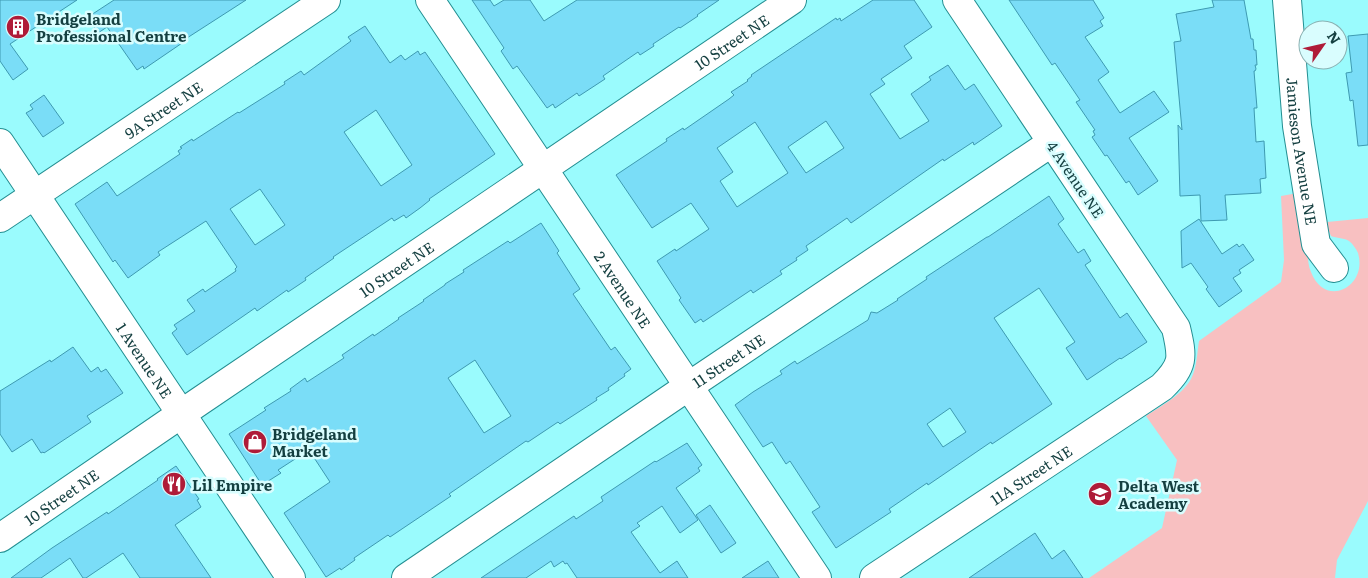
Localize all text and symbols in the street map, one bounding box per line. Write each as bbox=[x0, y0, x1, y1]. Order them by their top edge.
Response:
place label: Bridgeland Professional Centre bbox=[36, 7, 187, 47]
street label: 10 Street NE bbox=[689, 8, 773, 75]
building icon: Bridgeland Professional Centre bbox=[5, 14, 31, 40]
north arrow bbox=[1298, 20, 1348, 70]
text: N bbox=[1323, 27, 1346, 48]
street label: 9A Street NE bbox=[119, 74, 207, 144]
street label: Jamieson Avenue NE bbox=[1282, 76, 1324, 227]
street label: 4 Avenue NE bbox=[1042, 136, 1110, 222]
street label: 10 Street NE bbox=[354, 235, 438, 302]
street label: 2 Avenue NE bbox=[589, 246, 658, 332]
street label: 1 Avenue NE bbox=[111, 317, 179, 402]
street label: 11 Street NE bbox=[687, 327, 769, 393]
place label: Bridgeland Market bbox=[272, 422, 357, 462]
shop icon: Bridgeland Market bbox=[242, 429, 268, 455]
street label: 11A Street NE bbox=[985, 438, 1076, 510]
street label: 10 Street NE bbox=[19, 462, 103, 530]
restaurant icon: Lil Empire bbox=[161, 471, 187, 497]
place label: Lil Empire bbox=[192, 473, 273, 496]
place label: Delta West Academy bbox=[1118, 474, 1200, 514]
school or university icon: Delta West Academy bbox=[1087, 481, 1113, 507]

